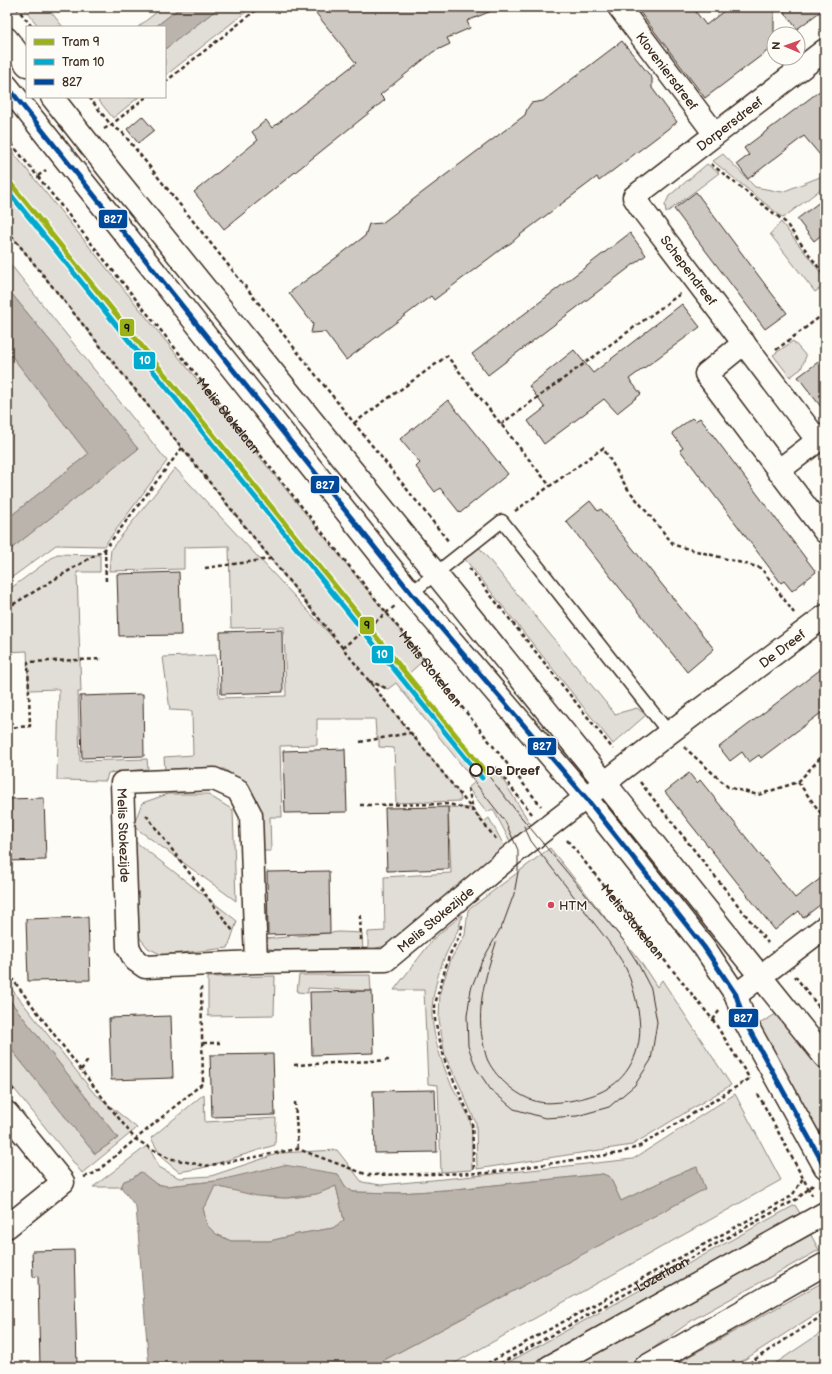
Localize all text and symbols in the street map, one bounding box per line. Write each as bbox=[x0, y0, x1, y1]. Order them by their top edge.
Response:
legend bbox=[26, 26, 166, 98]
north arrow bbox=[766, 26, 806, 66]
street label: Kloveniersdreef bbox=[632, 30, 701, 113]
text: Tram 9 bbox=[62, 35, 100, 50]
text: N bbox=[770, 41, 783, 50]
text: Tram 10 bbox=[62, 55, 104, 70]
text: 827 bbox=[62, 75, 82, 90]
street label: Dorpersdreef bbox=[694, 94, 766, 155]
line badge: 827 bbox=[98, 209, 128, 229]
text: 827 bbox=[104, 213, 123, 226]
street label: Schependreef bbox=[657, 232, 720, 309]
line badge: 9 bbox=[119, 318, 135, 337]
text: 9 bbox=[124, 322, 130, 335]
line badge: 10 bbox=[133, 351, 156, 370]
text: 10 bbox=[139, 354, 151, 367]
street label: Melis Stokelaan bbox=[193, 375, 263, 457]
line badge: 827 bbox=[310, 475, 340, 494]
text: 827 bbox=[316, 479, 335, 492]
line badge: 9 bbox=[359, 616, 375, 635]
text: 9 bbox=[364, 619, 370, 632]
street label: De Dreef bbox=[756, 627, 809, 672]
street label: Melis Stokelaan bbox=[395, 628, 465, 710]
line badge: 10 bbox=[371, 645, 394, 664]
text: 10 bbox=[376, 648, 388, 661]
line badge: 827 bbox=[527, 737, 557, 756]
text: 827 bbox=[533, 740, 552, 753]
marker: De Dreef bbox=[469, 763, 483, 777]
place label: De Dreef bbox=[486, 763, 541, 779]
street label: Melis Stokezijde bbox=[113, 788, 133, 883]
street label: Melis Stokelaan bbox=[597, 881, 668, 963]
street label: Melis Stokezijde bbox=[394, 883, 478, 956]
place label: HTM bbox=[559, 898, 588, 914]
marker: HTM bbox=[546, 900, 556, 910]
line badge: 827 bbox=[728, 1008, 759, 1028]
text: 827 bbox=[734, 1012, 753, 1025]
street label: Lozerlaan bbox=[633, 1254, 692, 1296]

